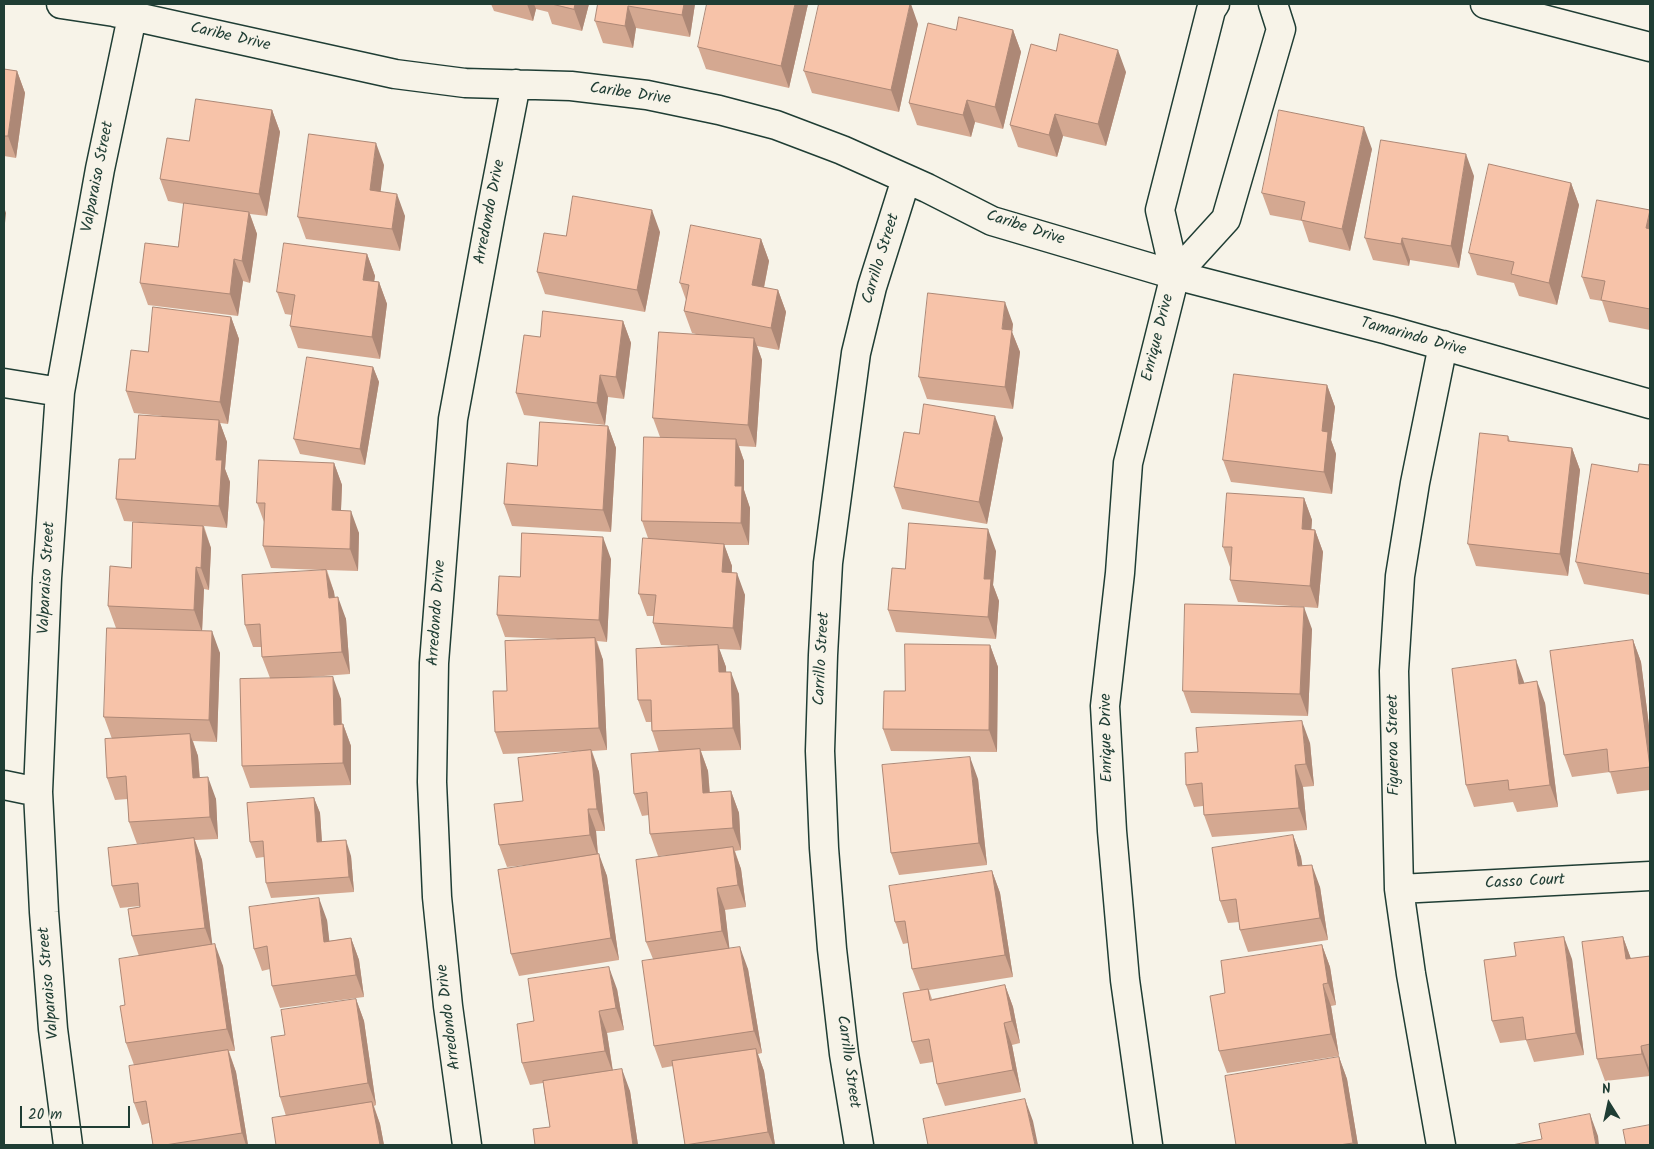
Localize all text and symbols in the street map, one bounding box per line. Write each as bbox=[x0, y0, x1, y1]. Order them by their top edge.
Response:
street label: Caribe Drive bbox=[188, 19, 272, 57]
street label: Caribe Drive bbox=[588, 80, 672, 110]
street label: Valparaiso Street bbox=[79, 120, 119, 234]
street label: Arredondo Drive bbox=[471, 158, 511, 266]
street label: Caribe Drive bbox=[983, 207, 1067, 251]
street label: Carrillo Street bbox=[859, 211, 905, 307]
street label: Enrique Drive bbox=[1139, 292, 1179, 384]
street label: Tamarindo Drive bbox=[1358, 315, 1468, 361]
street label: Valparaiso Street bbox=[35, 521, 61, 635]
street label: Arredondo Drive bbox=[425, 559, 451, 667]
street label: Carrillo Street bbox=[811, 612, 835, 706]
street label: Enrique Drive bbox=[1098, 693, 1118, 783]
street label: Figueroa Street bbox=[1385, 694, 1405, 796]
street label: Casso Court bbox=[1484, 871, 1566, 895]
street label: Valparaiso Street bbox=[36, 926, 64, 1040]
street label: Arredondo Drive bbox=[434, 963, 466, 1071]
street label: Carrillo Street bbox=[831, 1014, 863, 1110]
text: N bbox=[1600, 1078, 1613, 1101]
north arrow bbox=[1584, 1079, 1634, 1129]
scale bar bbox=[22, 1096, 132, 1128]
text: 20 m bbox=[28, 1103, 62, 1127]

